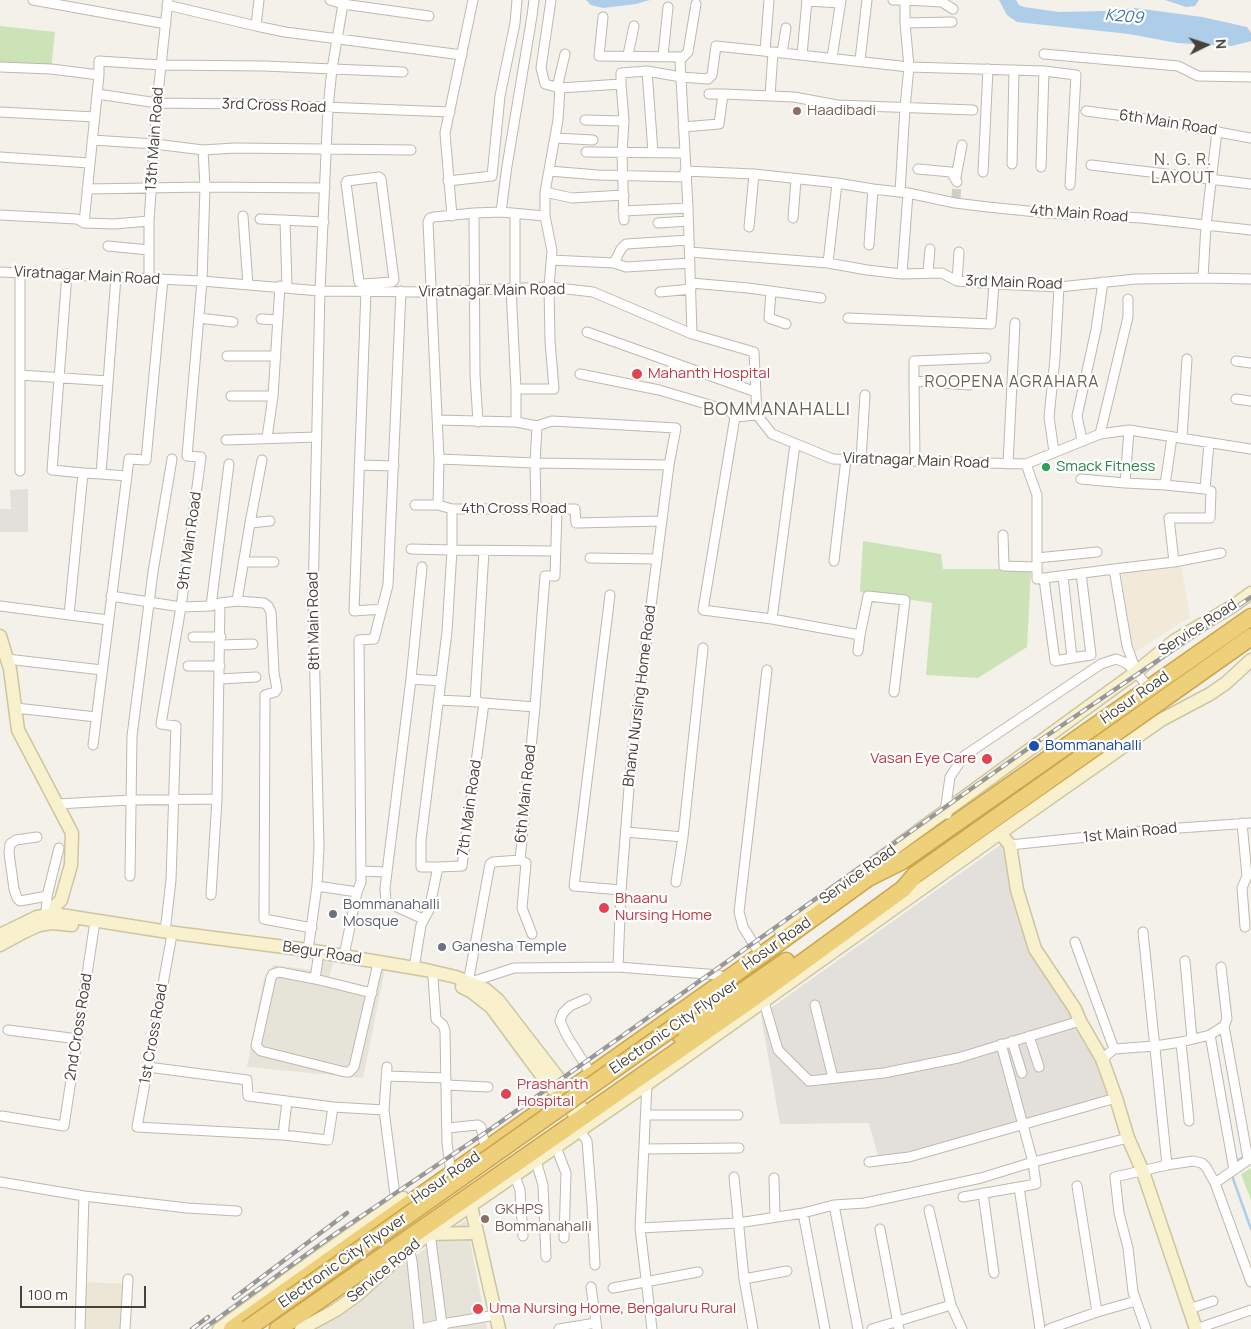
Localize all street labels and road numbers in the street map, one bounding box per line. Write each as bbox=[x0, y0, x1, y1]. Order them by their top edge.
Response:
street label: 13th Main Road bbox=[142, 87, 168, 191]
street label: 3rd Cross Road bbox=[221, 95, 327, 117]
street label: 6th Main Road bbox=[1118, 106, 1218, 140]
street label: 4th Main Road bbox=[1029, 202, 1129, 226]
street label: Viratnagar Main Road bbox=[13, 263, 161, 289]
street label: 3rd Main Road bbox=[965, 272, 1063, 294]
street label: Viratnagar Main Road bbox=[419, 281, 565, 301]
street label: Viratnagar Main Road bbox=[842, 449, 990, 473]
street label: 9th Main Road bbox=[174, 491, 206, 591]
street label: 4th Cross Road bbox=[461, 500, 567, 518]
street label: 8th Main Road bbox=[304, 572, 324, 670]
street label: Service Road bbox=[1155, 596, 1241, 660]
street label: Bhanu Nursing Home Road bbox=[620, 604, 660, 788]
street label: Hosur Road bbox=[1097, 668, 1173, 728]
street label: 6th Main Road bbox=[512, 744, 540, 844]
street label: 7th Main Road bbox=[454, 759, 486, 857]
street label: 1st Main Road bbox=[1082, 819, 1178, 847]
street label: Service Road bbox=[816, 841, 900, 909]
street label: Hosur Road bbox=[739, 914, 815, 974]
street label: Begur Road bbox=[281, 938, 363, 968]
street label: 2nd Cross Road bbox=[62, 972, 96, 1082]
street label: Electronic City Flyover bbox=[606, 976, 742, 1078]
street label: 1st Cross Road bbox=[136, 982, 172, 1086]
street label: Hosur Road bbox=[408, 1148, 484, 1208]
street label: Electronic City Flyover bbox=[275, 1210, 411, 1312]
street label: Service Road bbox=[344, 1235, 424, 1307]

